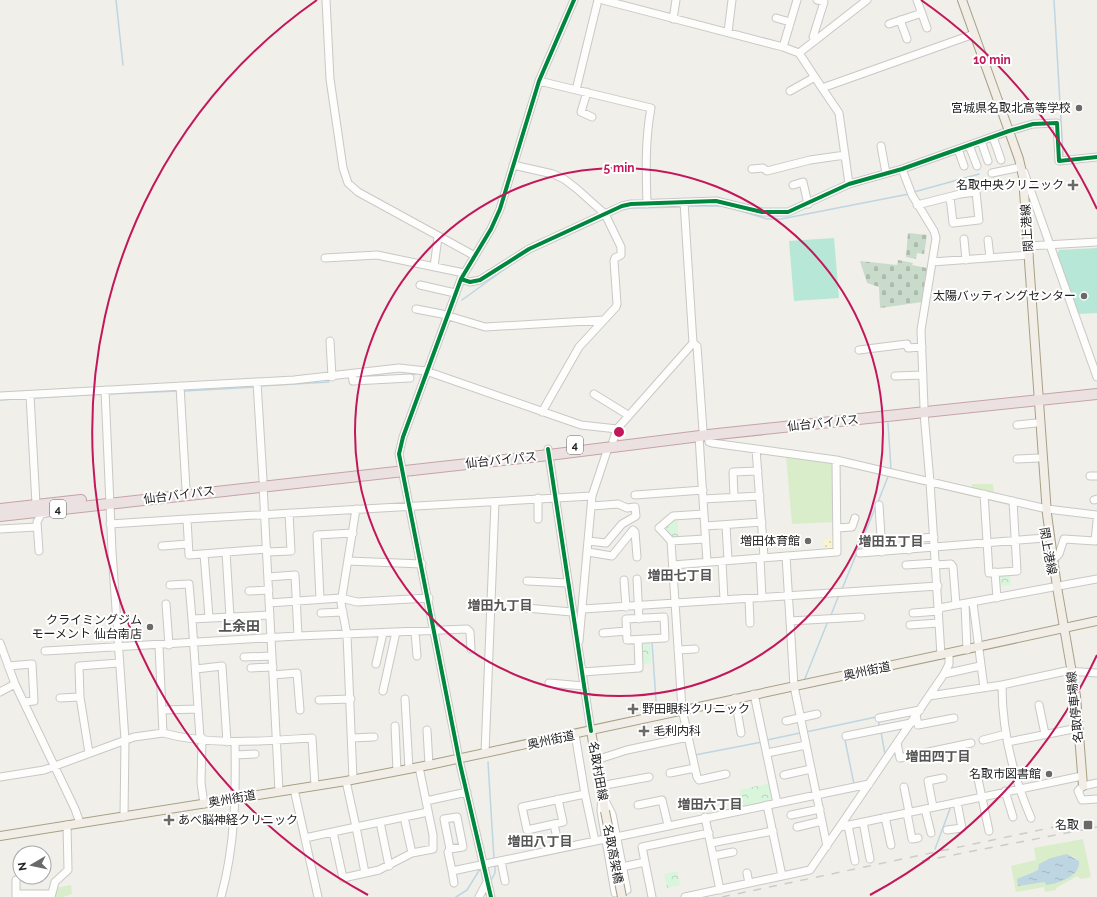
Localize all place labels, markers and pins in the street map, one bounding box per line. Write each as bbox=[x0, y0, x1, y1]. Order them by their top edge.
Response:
place label: 宮城県名取北高等学校 bbox=[951, 101, 1071, 115]
marker: 宮城県名取北高等学校 bbox=[1074, 103, 1084, 113]
place label: 名取中央クリニック bbox=[956, 178, 1064, 192]
marker: 名取中央クリニック bbox=[1067, 179, 1079, 191]
place label: 太陽バッティングセンター bbox=[933, 289, 1076, 303]
marker: 太陽バッティングセンター bbox=[1079, 291, 1089, 301]
centre of rings bbox=[612, 425, 626, 439]
place label: 増田体育館 bbox=[740, 534, 800, 548]
marker: 増田体育館 bbox=[803, 536, 813, 546]
place label: クライミングジム モーメント 仙台南店 bbox=[31, 613, 142, 641]
marker: クライミングジム モーメント 仙台南店 bbox=[145, 622, 155, 632]
place label: 野田眼科クリニック bbox=[642, 702, 750, 716]
marker: 野田眼科クリニック bbox=[627, 703, 639, 715]
place label: 毛利内科 bbox=[653, 724, 701, 738]
marker: 毛利内科 bbox=[638, 725, 650, 737]
place label: 名取市図書館 bbox=[969, 767, 1041, 781]
marker: 名取市図書館 bbox=[1044, 769, 1054, 779]
place label: あべ脳神経クリニック bbox=[178, 813, 298, 827]
marker: あべ脳神経クリニック bbox=[163, 814, 175, 826]
place label: 名取 bbox=[1055, 818, 1079, 832]
marker: 名取 bbox=[1082, 819, 1094, 831]

